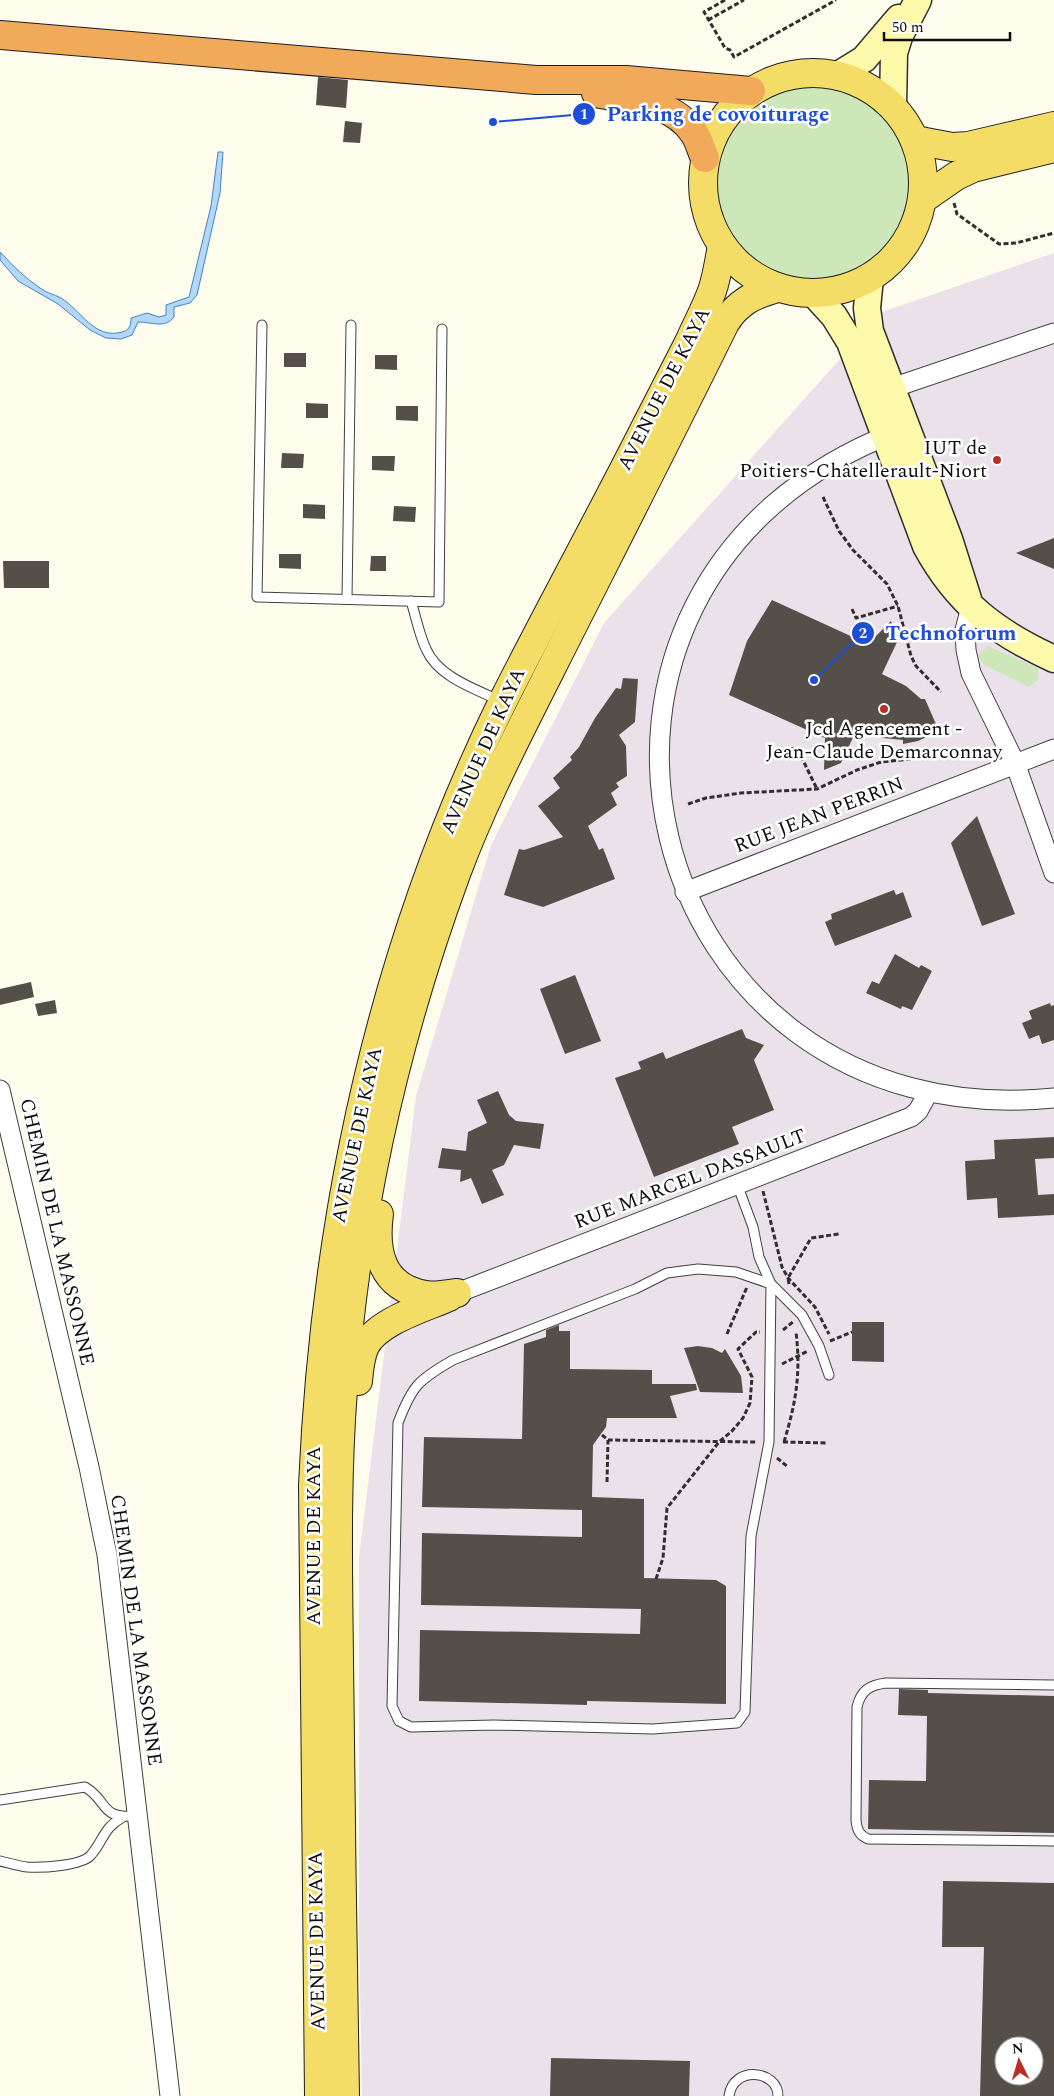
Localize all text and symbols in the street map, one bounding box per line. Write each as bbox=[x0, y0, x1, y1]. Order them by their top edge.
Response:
scale bar bbox=[884, 10, 1010, 42]
text: 50 m bbox=[892, 16, 924, 39]
callout: Parking de covoiturage bbox=[572, 96, 840, 132]
text: Parking de covoiturage bbox=[607, 99, 829, 131]
text: 1 bbox=[580, 103, 588, 126]
street label: AVENUE DE KAYA bbox=[610, 302, 718, 476]
place label: IUT de Poitiers-Châtellerault-Niort bbox=[739, 433, 987, 486]
marker: IUT de Poitiers-Châtellerault-Niort bbox=[991, 454, 1003, 466]
callout: Technoforum bbox=[851, 615, 1027, 651]
text: Technoforum bbox=[886, 618, 1017, 650]
text: 2 bbox=[859, 622, 867, 645]
street label: AVENUE DE KAYA bbox=[433, 663, 533, 839]
marker: Jcd Agencement - Jean-Claude Demarconnay bbox=[878, 703, 890, 715]
place label: Jcd Agencement - Jean-Claude Demarconnay bbox=[766, 714, 1003, 767]
street label: RUE JEAN PERRIN bbox=[730, 769, 908, 861]
street label: AVENUE DE KAYA bbox=[324, 1044, 390, 1226]
street label: CHEMIN DE LA MASSONNE bbox=[12, 1095, 102, 1369]
street label: RUE MARCEL DASSAULT bbox=[570, 1121, 810, 1237]
street label: AVENUE DE KAYA bbox=[299, 1446, 329, 1626]
street label: CHEMIN DE LA MASSONNE bbox=[102, 1492, 170, 1768]
street label: AVENUE DE KAYA bbox=[300, 1851, 334, 2031]
north arrow bbox=[994, 2036, 1044, 2086]
text: N bbox=[1011, 2038, 1025, 2060]

